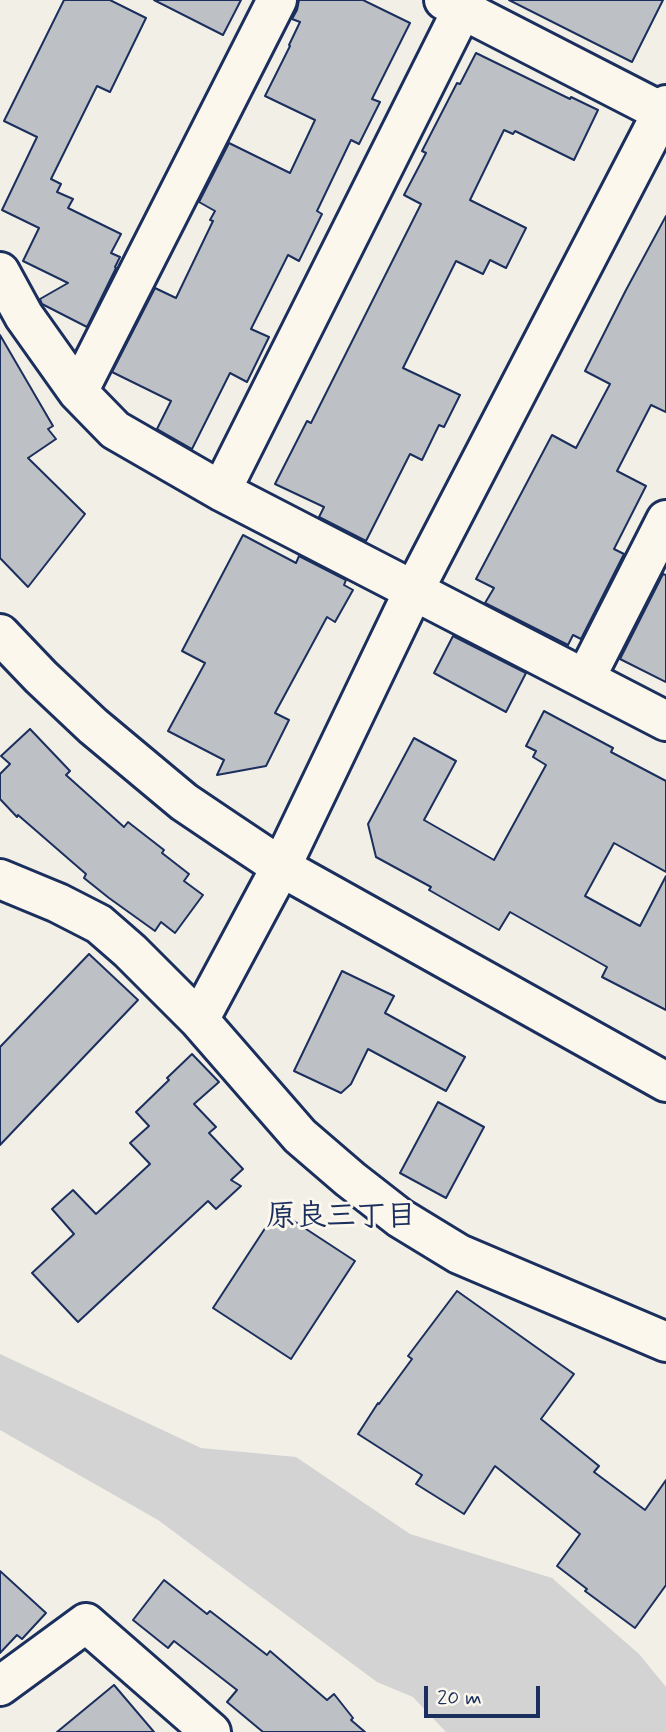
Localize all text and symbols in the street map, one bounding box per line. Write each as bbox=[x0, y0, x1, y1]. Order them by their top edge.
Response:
district label: 原良三丁目 bbox=[266, 1201, 416, 1237]
scale bar bbox=[428, 1672, 544, 1716]
text: 20 m bbox=[437, 1684, 482, 1712]

